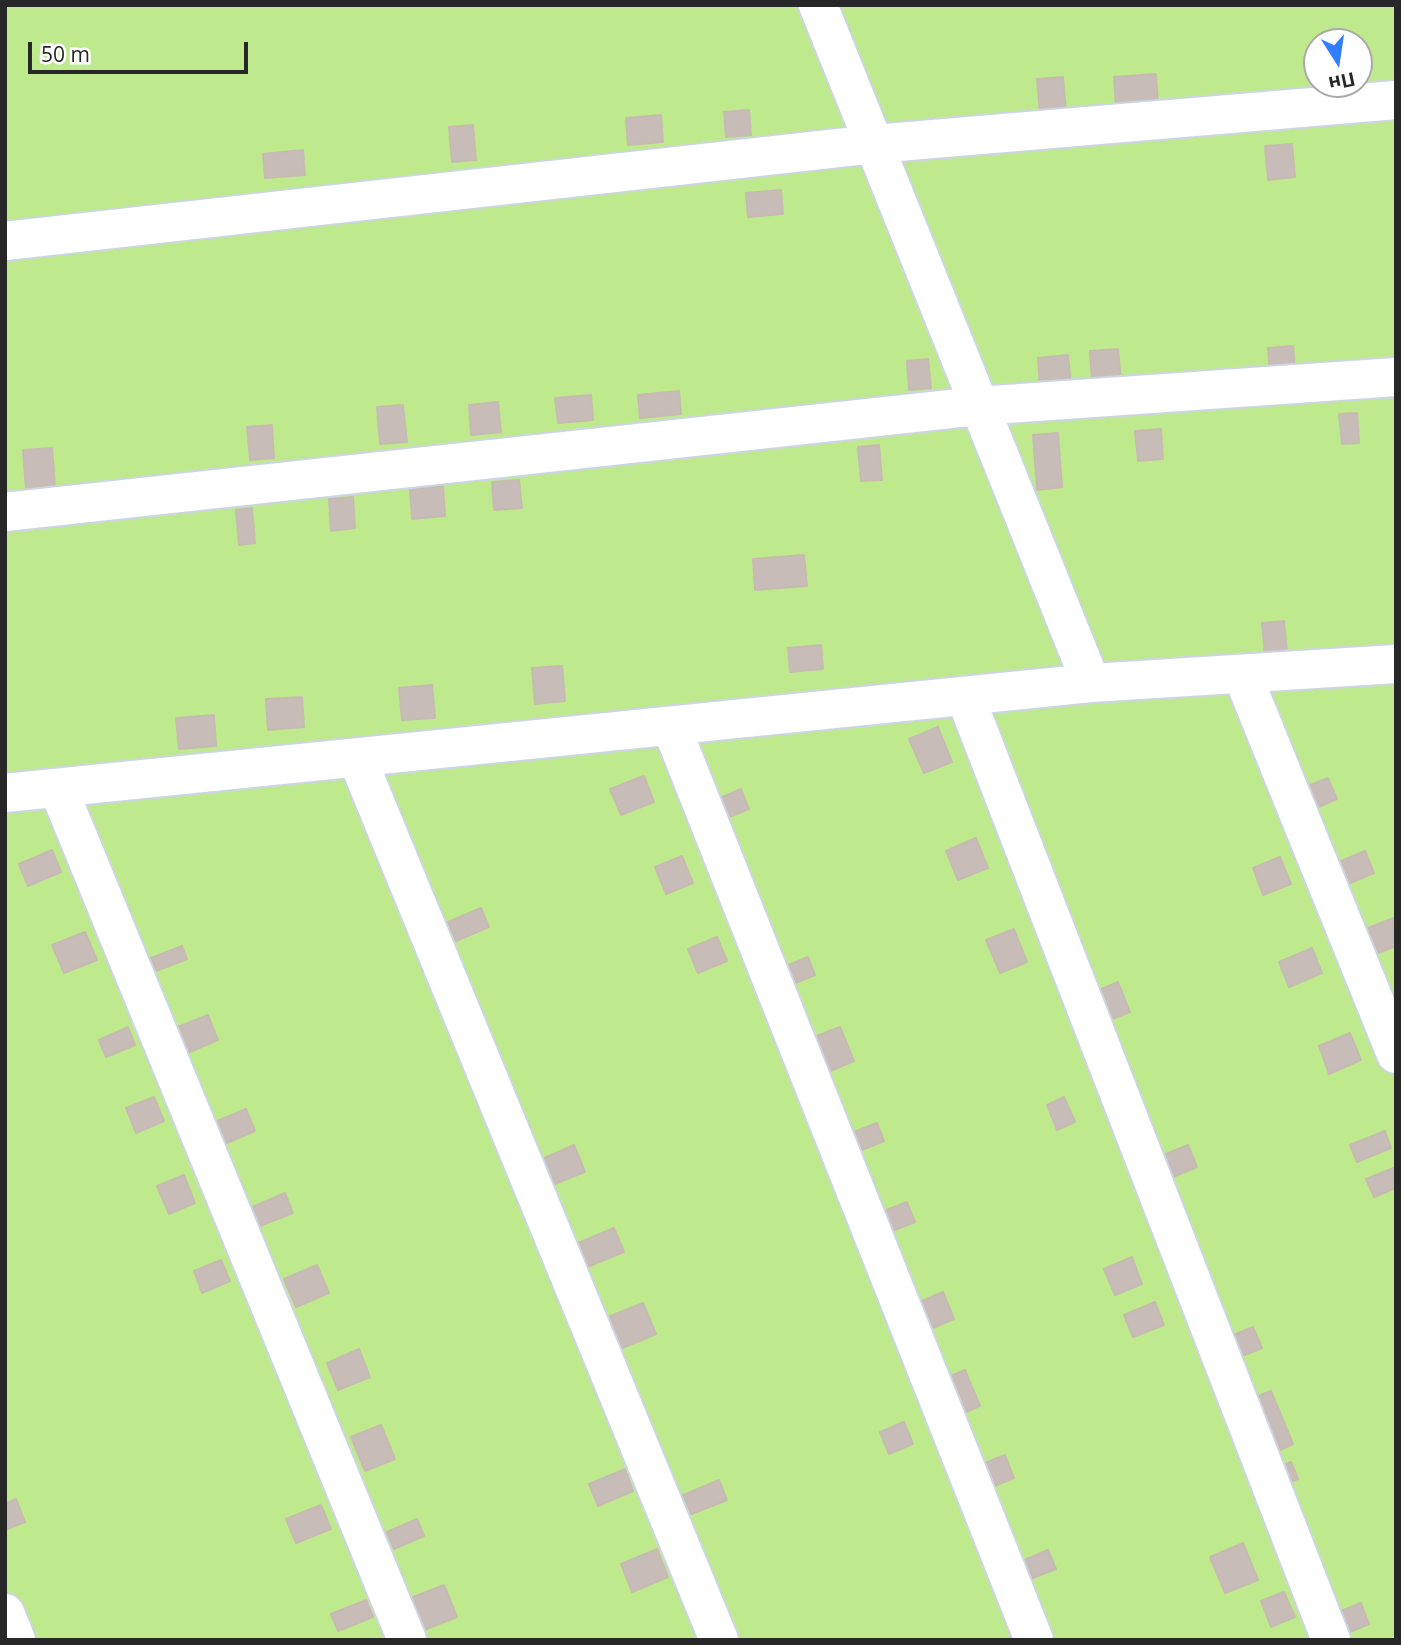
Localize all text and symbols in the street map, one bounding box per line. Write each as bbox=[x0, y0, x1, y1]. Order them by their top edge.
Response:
scale bar bbox=[32, 28, 252, 72]
north arrow bbox=[1303, 28, 1373, 98]
text: 50 m bbox=[41, 40, 90, 68]
text: Пн bbox=[1326, 66, 1358, 97]

